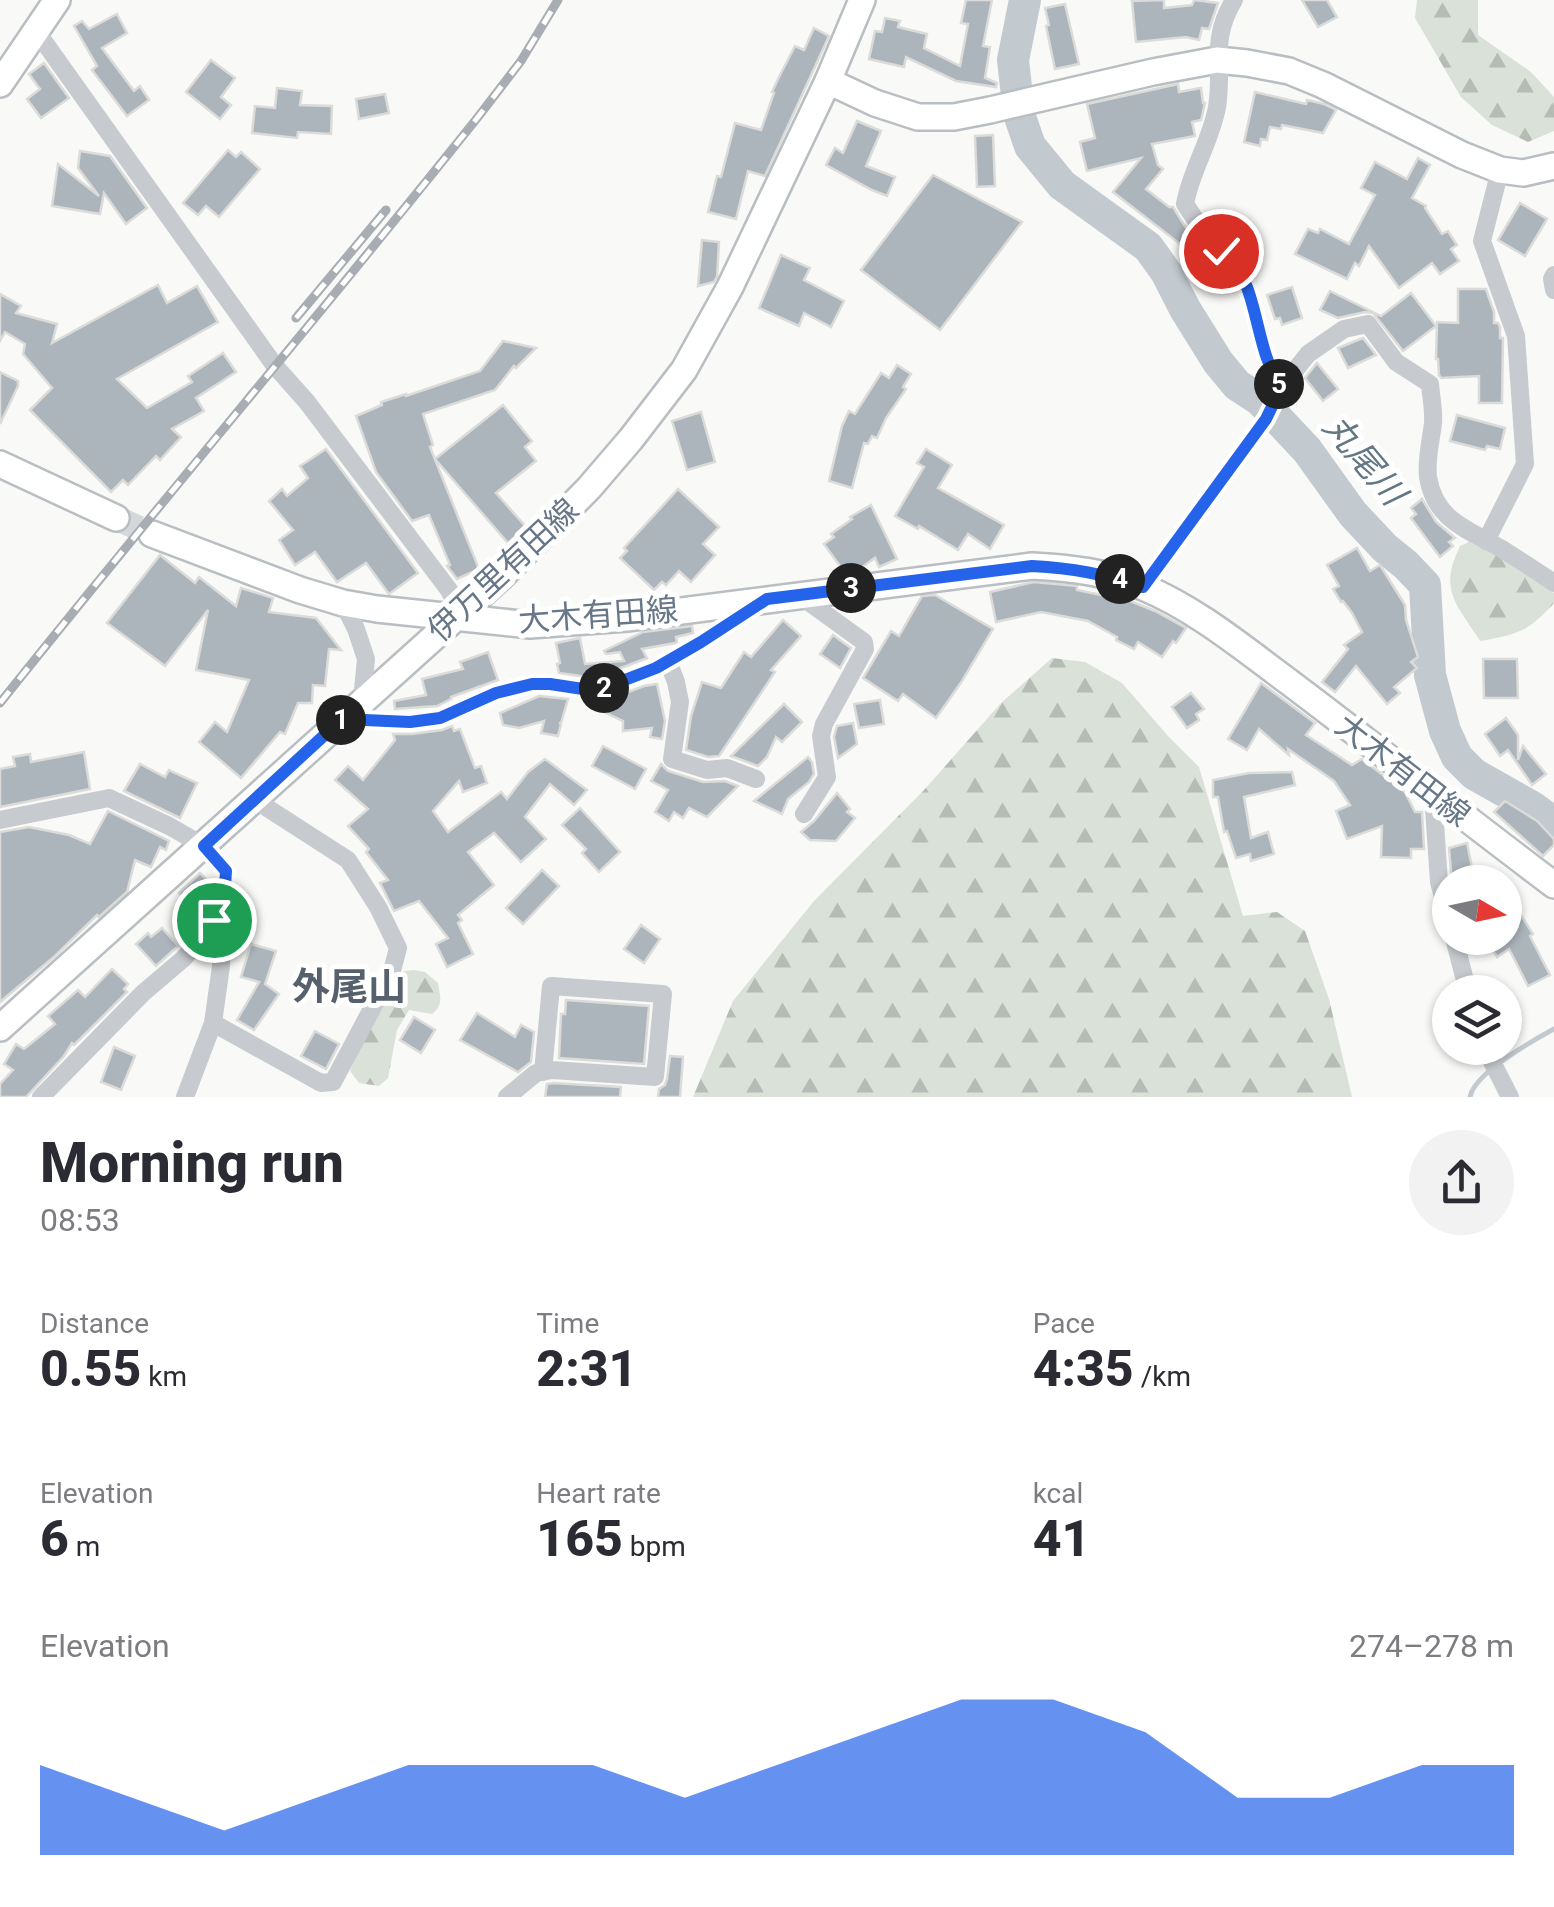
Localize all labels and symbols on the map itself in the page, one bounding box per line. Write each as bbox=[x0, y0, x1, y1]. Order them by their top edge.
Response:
pin bbox=[1179, 209, 1264, 294]
pin: 5 bbox=[1254, 359, 1304, 409]
water label: 丸尾川 bbox=[1315, 407, 1416, 516]
street label: 伊万里有田線 bbox=[420, 491, 586, 649]
pin: 4 bbox=[1095, 554, 1145, 604]
pin: 3 bbox=[826, 563, 876, 613]
street label: 大木有田線 bbox=[517, 590, 679, 640]
pin: 2 bbox=[579, 663, 629, 713]
pin: 1 bbox=[316, 695, 366, 745]
street label: 大木有田線 bbox=[1328, 706, 1478, 834]
north arrow bbox=[1432, 865, 1522, 955]
pin bbox=[172, 878, 257, 963]
district label: 外尾山 bbox=[292, 965, 406, 1009]

